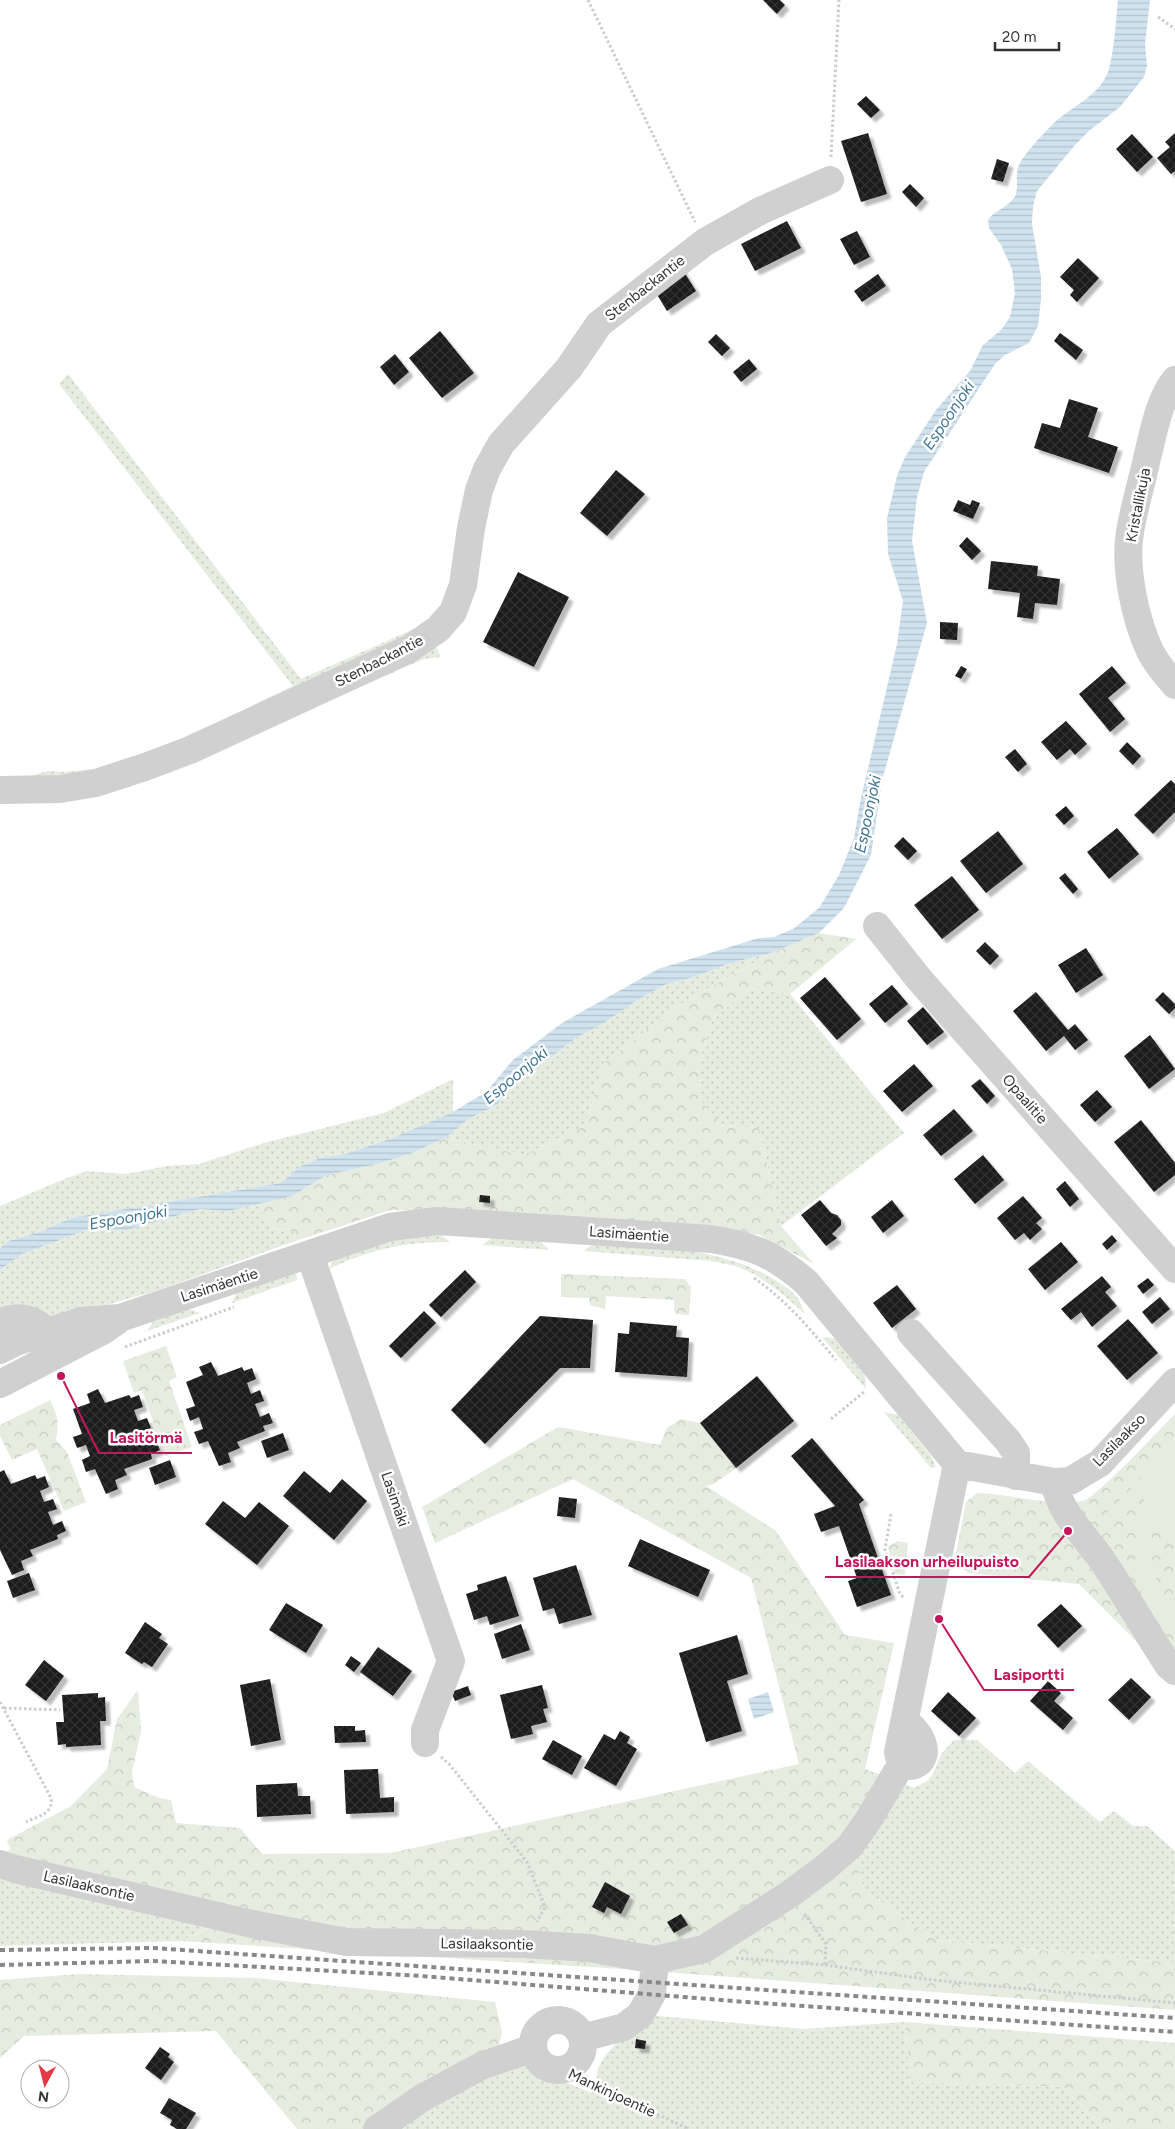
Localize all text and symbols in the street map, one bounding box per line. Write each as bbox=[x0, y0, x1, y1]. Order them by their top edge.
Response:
scale bar bbox=[995, 20, 1059, 52]
text: 20 m bbox=[1002, 28, 1036, 46]
street label: Stenbackantie bbox=[601, 251, 689, 325]
water label: Espoonjoki bbox=[918, 377, 978, 453]
street label: Kristallikuja bbox=[1122, 466, 1154, 544]
street label: Stenbackantie bbox=[332, 631, 426, 691]
water label: Espoonjoki bbox=[850, 773, 885, 855]
water label: Espoonjoki bbox=[479, 1043, 552, 1108]
street label: Opaalitie bbox=[999, 1070, 1051, 1128]
water label: Espoonjoki bbox=[88, 1201, 169, 1234]
street label: Lasimäentie bbox=[588, 1222, 670, 1246]
street label: Lasimäentie bbox=[178, 1264, 260, 1306]
street label: Lasilaakso bbox=[1089, 1410, 1149, 1470]
callout: Lasitörmä bbox=[99, 1422, 192, 1453]
text: Lasitörmä bbox=[110, 1428, 182, 1447]
street label: Lasimäki bbox=[377, 1469, 413, 1529]
callout: Lasilaakson urheilupuisto bbox=[825, 1546, 1029, 1577]
text: Lasilaakson urheilupuisto bbox=[835, 1552, 1019, 1571]
callout: Lasiportti bbox=[984, 1659, 1074, 1690]
text: Lasiportti bbox=[994, 1665, 1064, 1684]
street label: Lasilaaksontie bbox=[42, 1867, 136, 1905]
street label: Lasilaaksontie bbox=[440, 1934, 534, 1954]
north arrow bbox=[20, 2059, 70, 2109]
street label: Mankinjoentie bbox=[565, 2065, 659, 2121]
text: N bbox=[37, 2087, 50, 2106]

